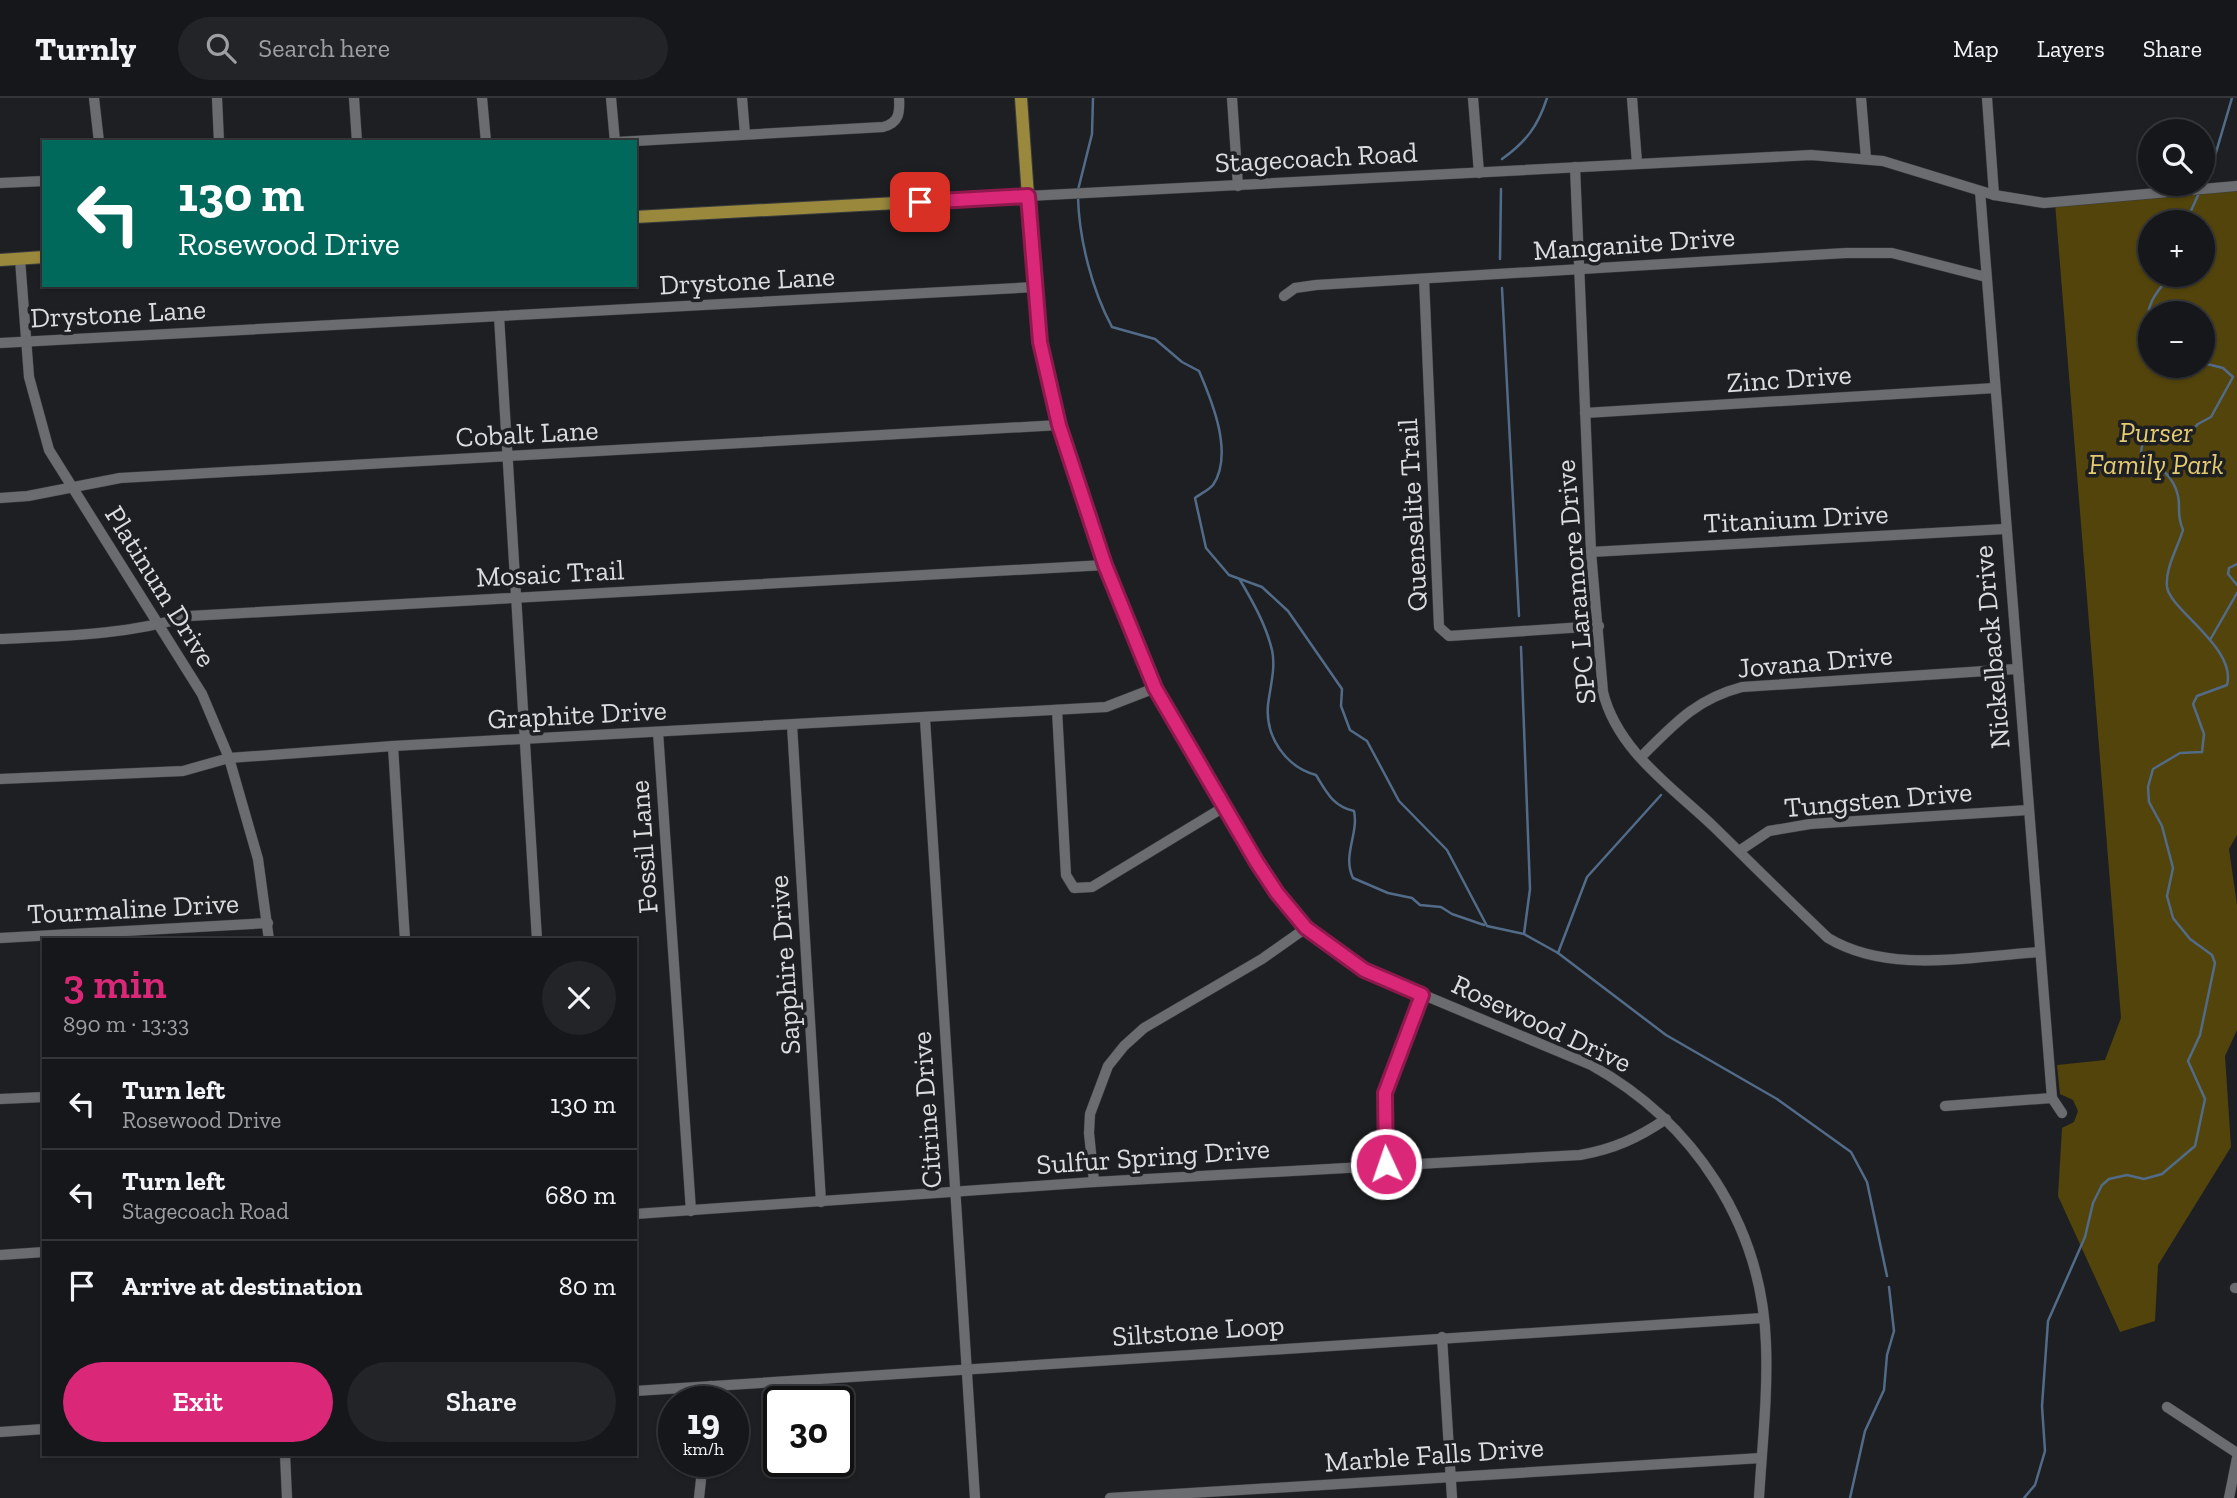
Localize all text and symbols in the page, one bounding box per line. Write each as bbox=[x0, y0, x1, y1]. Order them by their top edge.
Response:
search box bbox=[178, 17, 668, 80]
text: Turnly bbox=[35, 29, 136, 68]
icon: search bbox=[202, 29, 240, 67]
text: Search here bbox=[258, 32, 390, 64]
text: Map bbox=[1953, 34, 1999, 63]
text: Layers bbox=[2037, 34, 2105, 63]
text: Share bbox=[2143, 34, 2202, 63]
map controls bbox=[2138, 119, 2215, 378]
button: search bbox=[2138, 119, 2215, 196]
street label: Stagecoach Road bbox=[1214, 136, 1418, 179]
text: 130 m bbox=[178, 165, 304, 224]
icon: left bbox=[63, 168, 154, 259]
pin bbox=[890, 172, 950, 232]
icon: arrive bbox=[901, 183, 939, 221]
button: + bbox=[2138, 210, 2215, 287]
street label: Manganite Drive bbox=[1532, 220, 1736, 267]
text: Rosewood Drive bbox=[178, 225, 400, 263]
street label: Drystone Lane bbox=[658, 259, 836, 302]
street label: Drystone Lane bbox=[29, 292, 207, 335]
button: − bbox=[2138, 301, 2215, 378]
street label: Zinc Drive bbox=[1725, 358, 1853, 399]
street label: Cobalt Lane bbox=[455, 413, 599, 454]
park label: Purser Family Park bbox=[2088, 416, 2224, 481]
street label: Quenselite Trail bbox=[1391, 418, 1434, 612]
street label: SPC Laramore Drive bbox=[1548, 458, 1603, 706]
street label: Titanium Drive bbox=[1703, 497, 1889, 540]
street label: Platinum Drive bbox=[98, 500, 223, 673]
street label: Nickelback Drive bbox=[1966, 544, 2017, 750]
street label: Mosaic Trail bbox=[475, 553, 625, 594]
street label: Jovana Drive bbox=[1736, 638, 1894, 685]
street label: Graphite Drive bbox=[487, 693, 667, 736]
street label: Tungsten Drive bbox=[1783, 775, 1973, 824]
street label: Fossil Lane bbox=[622, 779, 665, 915]
street label: Sapphire Drive bbox=[762, 874, 807, 1056]
street label: Tourmaline Drive bbox=[26, 886, 240, 931]
text: 3 min bbox=[63, 958, 167, 1009]
button: close bbox=[542, 961, 616, 1035]
street label: Rosewood Drive bbox=[1447, 968, 1637, 1079]
text: 890 m · 13:33 bbox=[63, 1010, 189, 1038]
street label: Citrine Drive bbox=[905, 1030, 948, 1190]
text: Turn left bbox=[122, 1074, 225, 1106]
icon: left bbox=[63, 1085, 101, 1123]
text: 130 m bbox=[550, 1088, 616, 1120]
text: Rosewood Drive bbox=[122, 1106, 281, 1134]
position arrow bbox=[1349, 1127, 1423, 1201]
street label: Sulfur Spring Drive bbox=[1035, 1132, 1271, 1181]
text: Turn left bbox=[122, 1165, 225, 1197]
icon: left bbox=[63, 1176, 101, 1214]
text: 680 m bbox=[545, 1179, 616, 1211]
text: Stagecoach Road bbox=[122, 1197, 289, 1225]
icon: arrive bbox=[63, 1267, 101, 1305]
text: Arrive at destination bbox=[122, 1270, 362, 1302]
text: 80 m bbox=[559, 1270, 616, 1302]
street label: Siltstone Loop bbox=[1111, 1308, 1285, 1353]
button: Exit bbox=[63, 1362, 333, 1442]
button: Share bbox=[347, 1362, 616, 1442]
speed limit sign: 30 bbox=[763, 1386, 854, 1477]
text: 19 bbox=[687, 1401, 720, 1443]
street label: Marble Falls Drive bbox=[1323, 1430, 1545, 1479]
text: km/h bbox=[683, 1438, 724, 1460]

